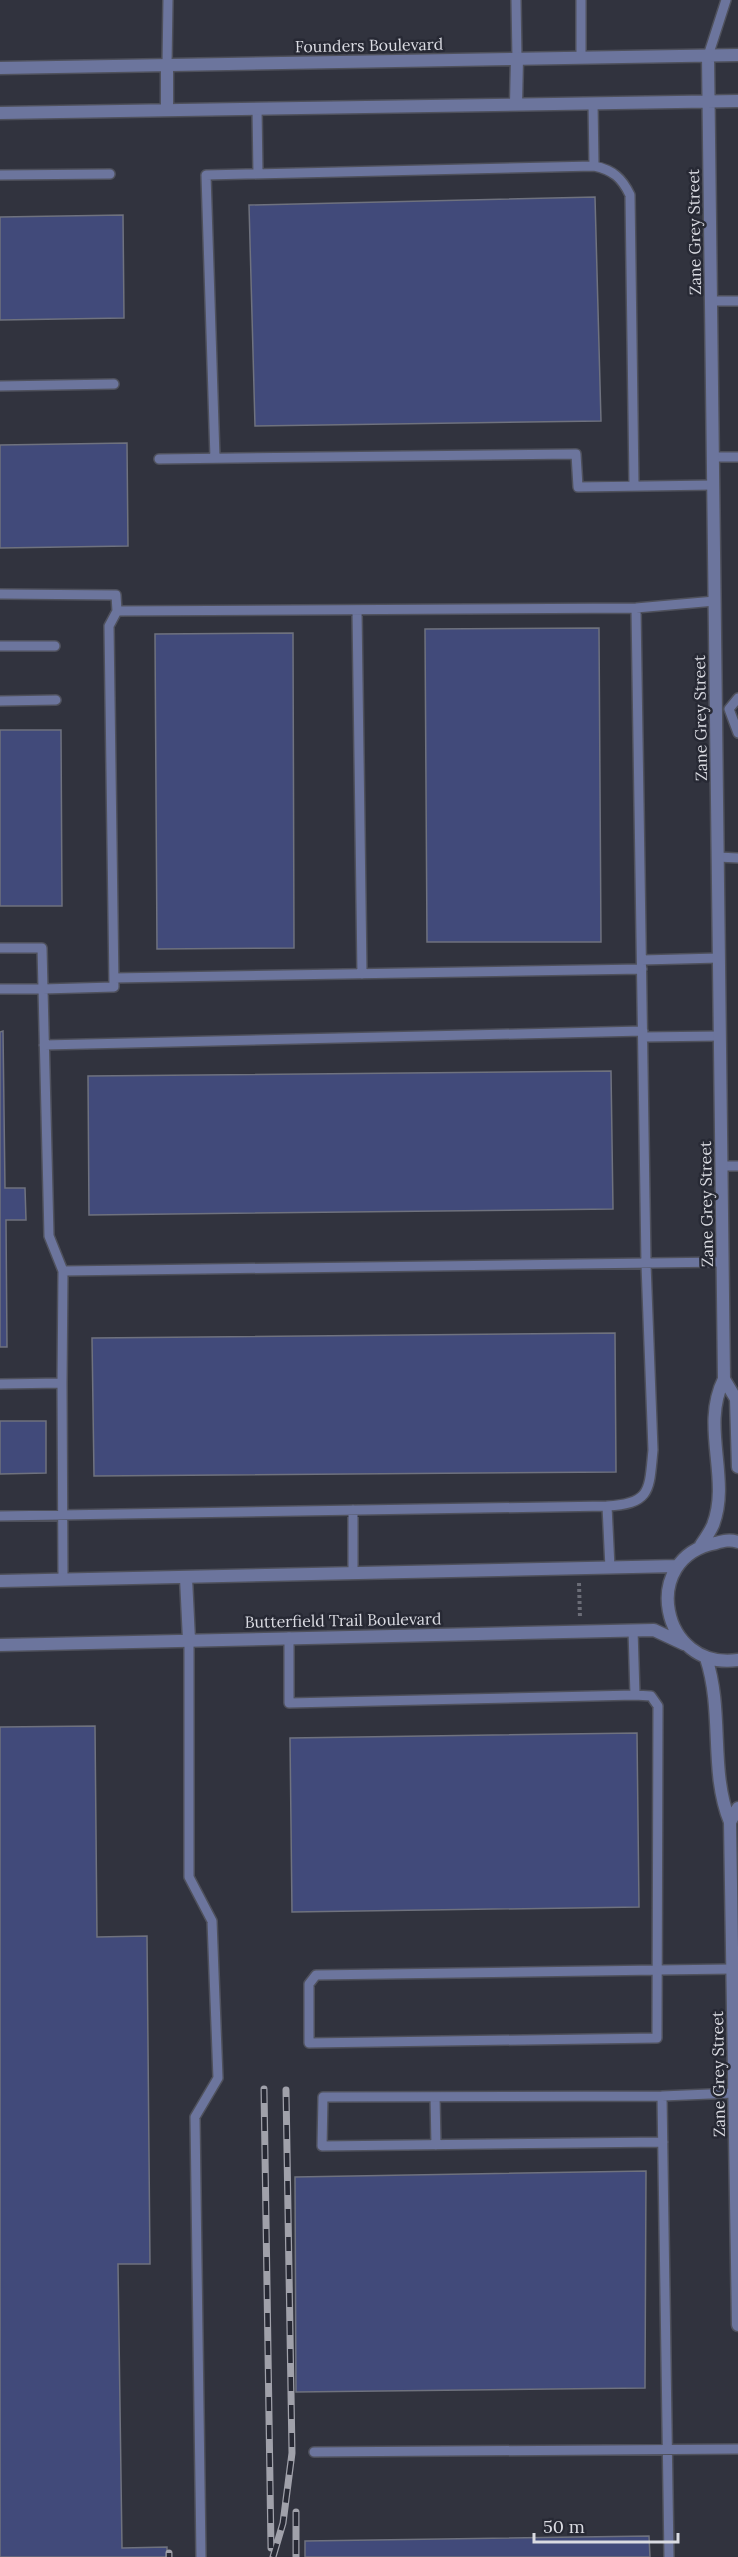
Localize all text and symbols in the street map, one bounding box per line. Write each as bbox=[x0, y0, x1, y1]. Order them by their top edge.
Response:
street label: Founders Boulevard bbox=[295, 34, 444, 56]
street label: Zane Grey Street bbox=[683, 168, 705, 295]
street label: Zane Grey Street bbox=[689, 654, 711, 781]
street label: Zane Grey Street bbox=[695, 1140, 717, 1267]
street label: Butterfield Trail Boulevard bbox=[244, 1608, 442, 1632]
street label: Zane Grey Street bbox=[707, 2010, 729, 2137]
scale bar bbox=[534, 2506, 678, 2544]
text: 50 m bbox=[543, 2515, 585, 2538]

